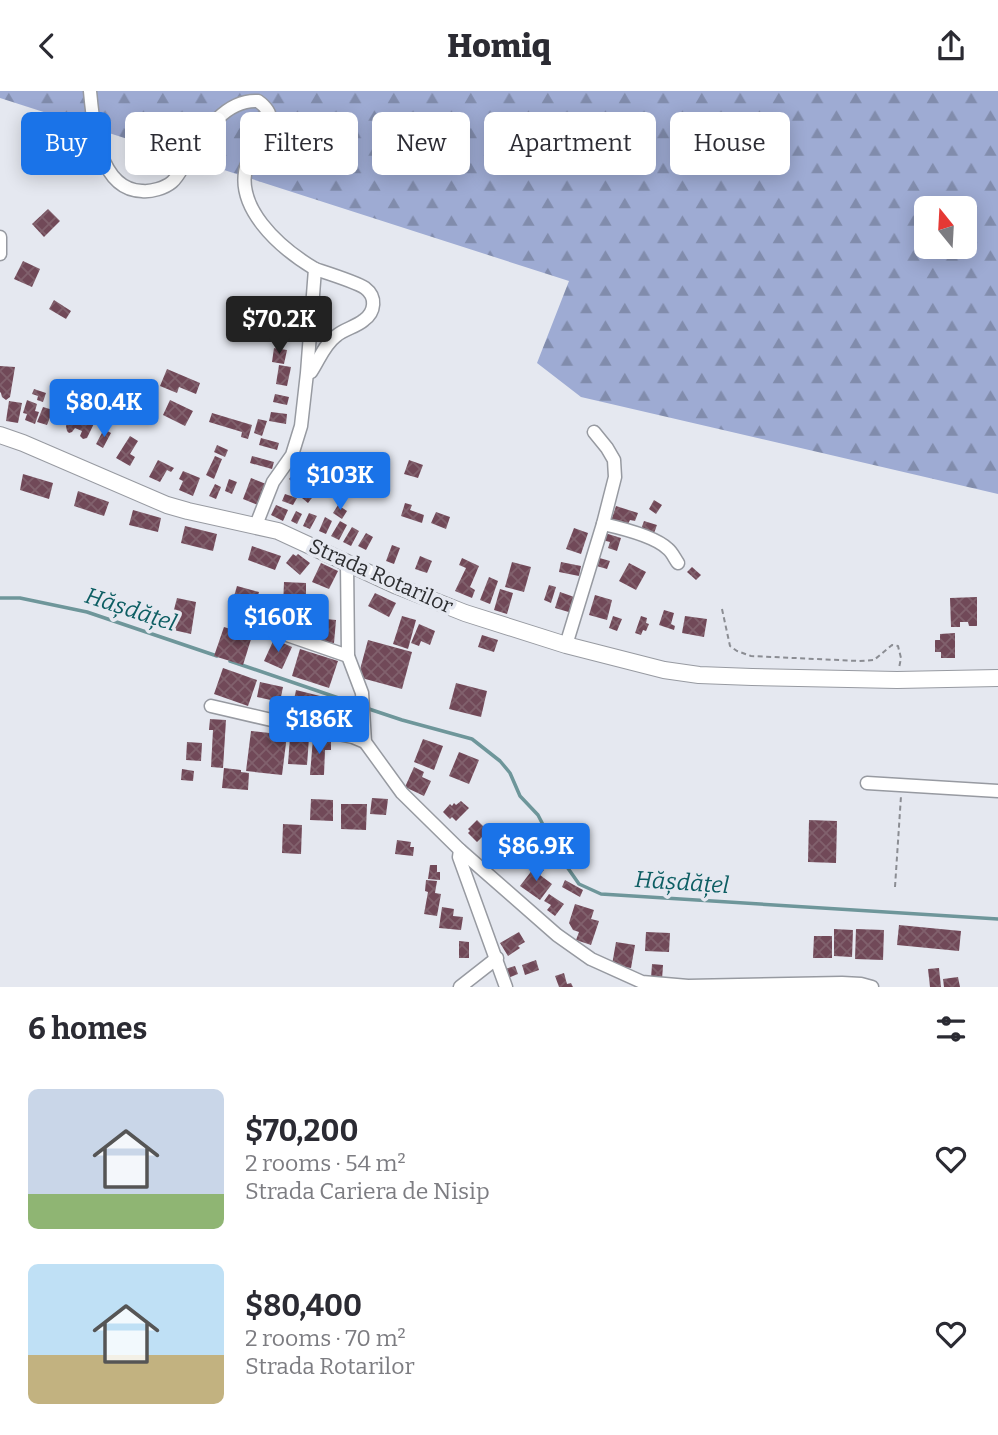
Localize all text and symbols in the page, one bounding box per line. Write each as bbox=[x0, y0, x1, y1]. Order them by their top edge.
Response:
icon: back bbox=[28, 27, 66, 65]
text: Homiq bbox=[447, 27, 551, 65]
icon: share bbox=[932, 27, 970, 65]
chip: Buy bbox=[21, 112, 111, 175]
chip: Rent bbox=[125, 112, 226, 175]
chip: Filters bbox=[240, 112, 358, 175]
chip: New bbox=[372, 112, 470, 175]
chip: Apartment bbox=[484, 112, 656, 175]
chip: House bbox=[670, 112, 790, 175]
north arrow bbox=[914, 196, 976, 259]
map controls bbox=[914, 196, 977, 259]
pin: $70.2K bbox=[222, 296, 336, 356]
text: $70.2K bbox=[242, 305, 316, 333]
pin: $80.4K bbox=[47, 379, 161, 439]
text: $80.4K bbox=[66, 388, 142, 416]
pin: $103K bbox=[291, 453, 389, 512]
text: $103K bbox=[306, 461, 374, 489]
street label: Strada Rotarilor bbox=[305, 533, 457, 619]
water label: Hășdățel bbox=[81, 581, 180, 638]
pin: $160K bbox=[229, 595, 327, 654]
text: $160K bbox=[244, 603, 312, 631]
pin: $186K bbox=[270, 697, 368, 756]
text: $186K bbox=[285, 705, 353, 733]
pin: $86.9K bbox=[479, 823, 593, 883]
text: $86.9K bbox=[498, 832, 574, 860]
water label: Hășdățel bbox=[634, 865, 730, 900]
icon: filters bbox=[932, 1010, 970, 1048]
text: 6 homes bbox=[28, 1011, 147, 1047]
text: $70,200 bbox=[245, 1113, 359, 1149]
icon: home bbox=[84, 1117, 168, 1201]
icon: heart bbox=[932, 1140, 970, 1178]
text: 2 rooms · 54 m² bbox=[245, 1149, 406, 1177]
text: Strada Cariera de Nisip bbox=[245, 1177, 490, 1205]
text: $80,400 bbox=[245, 1288, 362, 1324]
icon: home bbox=[84, 1292, 168, 1376]
icon: heart bbox=[932, 1315, 970, 1353]
text: 2 rooms · 70 m² bbox=[245, 1324, 406, 1352]
text: Strada Rotarilor bbox=[245, 1352, 415, 1380]

